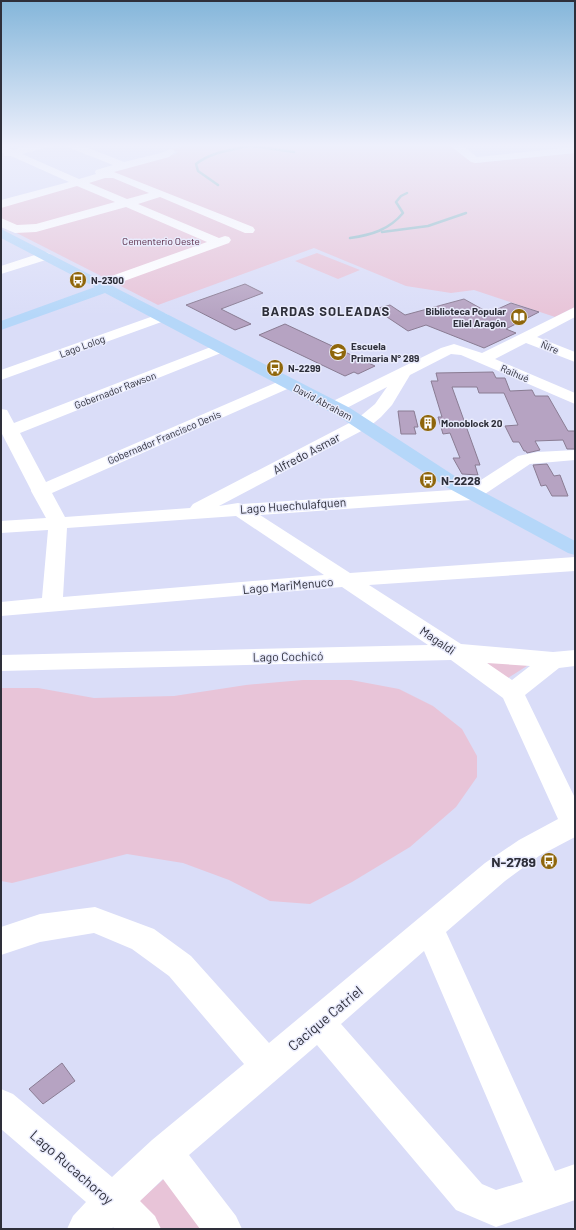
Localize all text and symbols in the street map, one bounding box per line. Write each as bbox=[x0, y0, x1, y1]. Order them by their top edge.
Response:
park label: Cementerio Oeste bbox=[122, 235, 200, 247]
bus stop icon: N-2300 bbox=[68, 270, 88, 290]
place label: N-2300 bbox=[91, 274, 124, 286]
district label: BARDAS SOLEADAS bbox=[262, 303, 390, 319]
place label: Biblioteca Popular Eliel Aragón bbox=[425, 305, 506, 329]
library icon: Biblioteca Popular Eliel Aragón bbox=[509, 307, 529, 327]
street label: Lago Lolog bbox=[57, 332, 107, 360]
street label: Ñire bbox=[539, 338, 561, 356]
place label: Escuela Primaria N° 289 bbox=[351, 340, 419, 364]
school or university icon: Escuela Primaria N° 289 bbox=[328, 342, 348, 362]
bus stop icon: N-2299 bbox=[265, 358, 285, 378]
place label: N-2299 bbox=[288, 362, 321, 374]
street label: Raihué bbox=[499, 362, 531, 384]
street label: Gobernador Rawson bbox=[72, 369, 158, 411]
street label: David Abraham bbox=[292, 381, 354, 423]
street label: Gobernador Francisco Denis bbox=[105, 408, 223, 466]
building icon: Monoblock 20 bbox=[418, 413, 438, 433]
place label: Monoblock 20 bbox=[441, 417, 503, 429]
street label: Alfredo Asmar bbox=[270, 429, 343, 477]
bus stop icon: N-2228 bbox=[418, 470, 438, 490]
place label: N-2228 bbox=[441, 473, 481, 487]
street label: Lago Huechulafquen bbox=[239, 494, 347, 516]
street label: Lago MariMenuco bbox=[242, 574, 334, 596]
street label: Magaldi bbox=[418, 623, 458, 657]
street label: Lago Cochicó bbox=[253, 648, 323, 664]
bus stop icon: N-2789 bbox=[539, 851, 559, 871]
place label: N-2789 bbox=[491, 853, 536, 870]
street label: Cacique Catriel bbox=[284, 982, 366, 1054]
street label: Lago Rucachoroy bbox=[27, 1126, 117, 1208]

